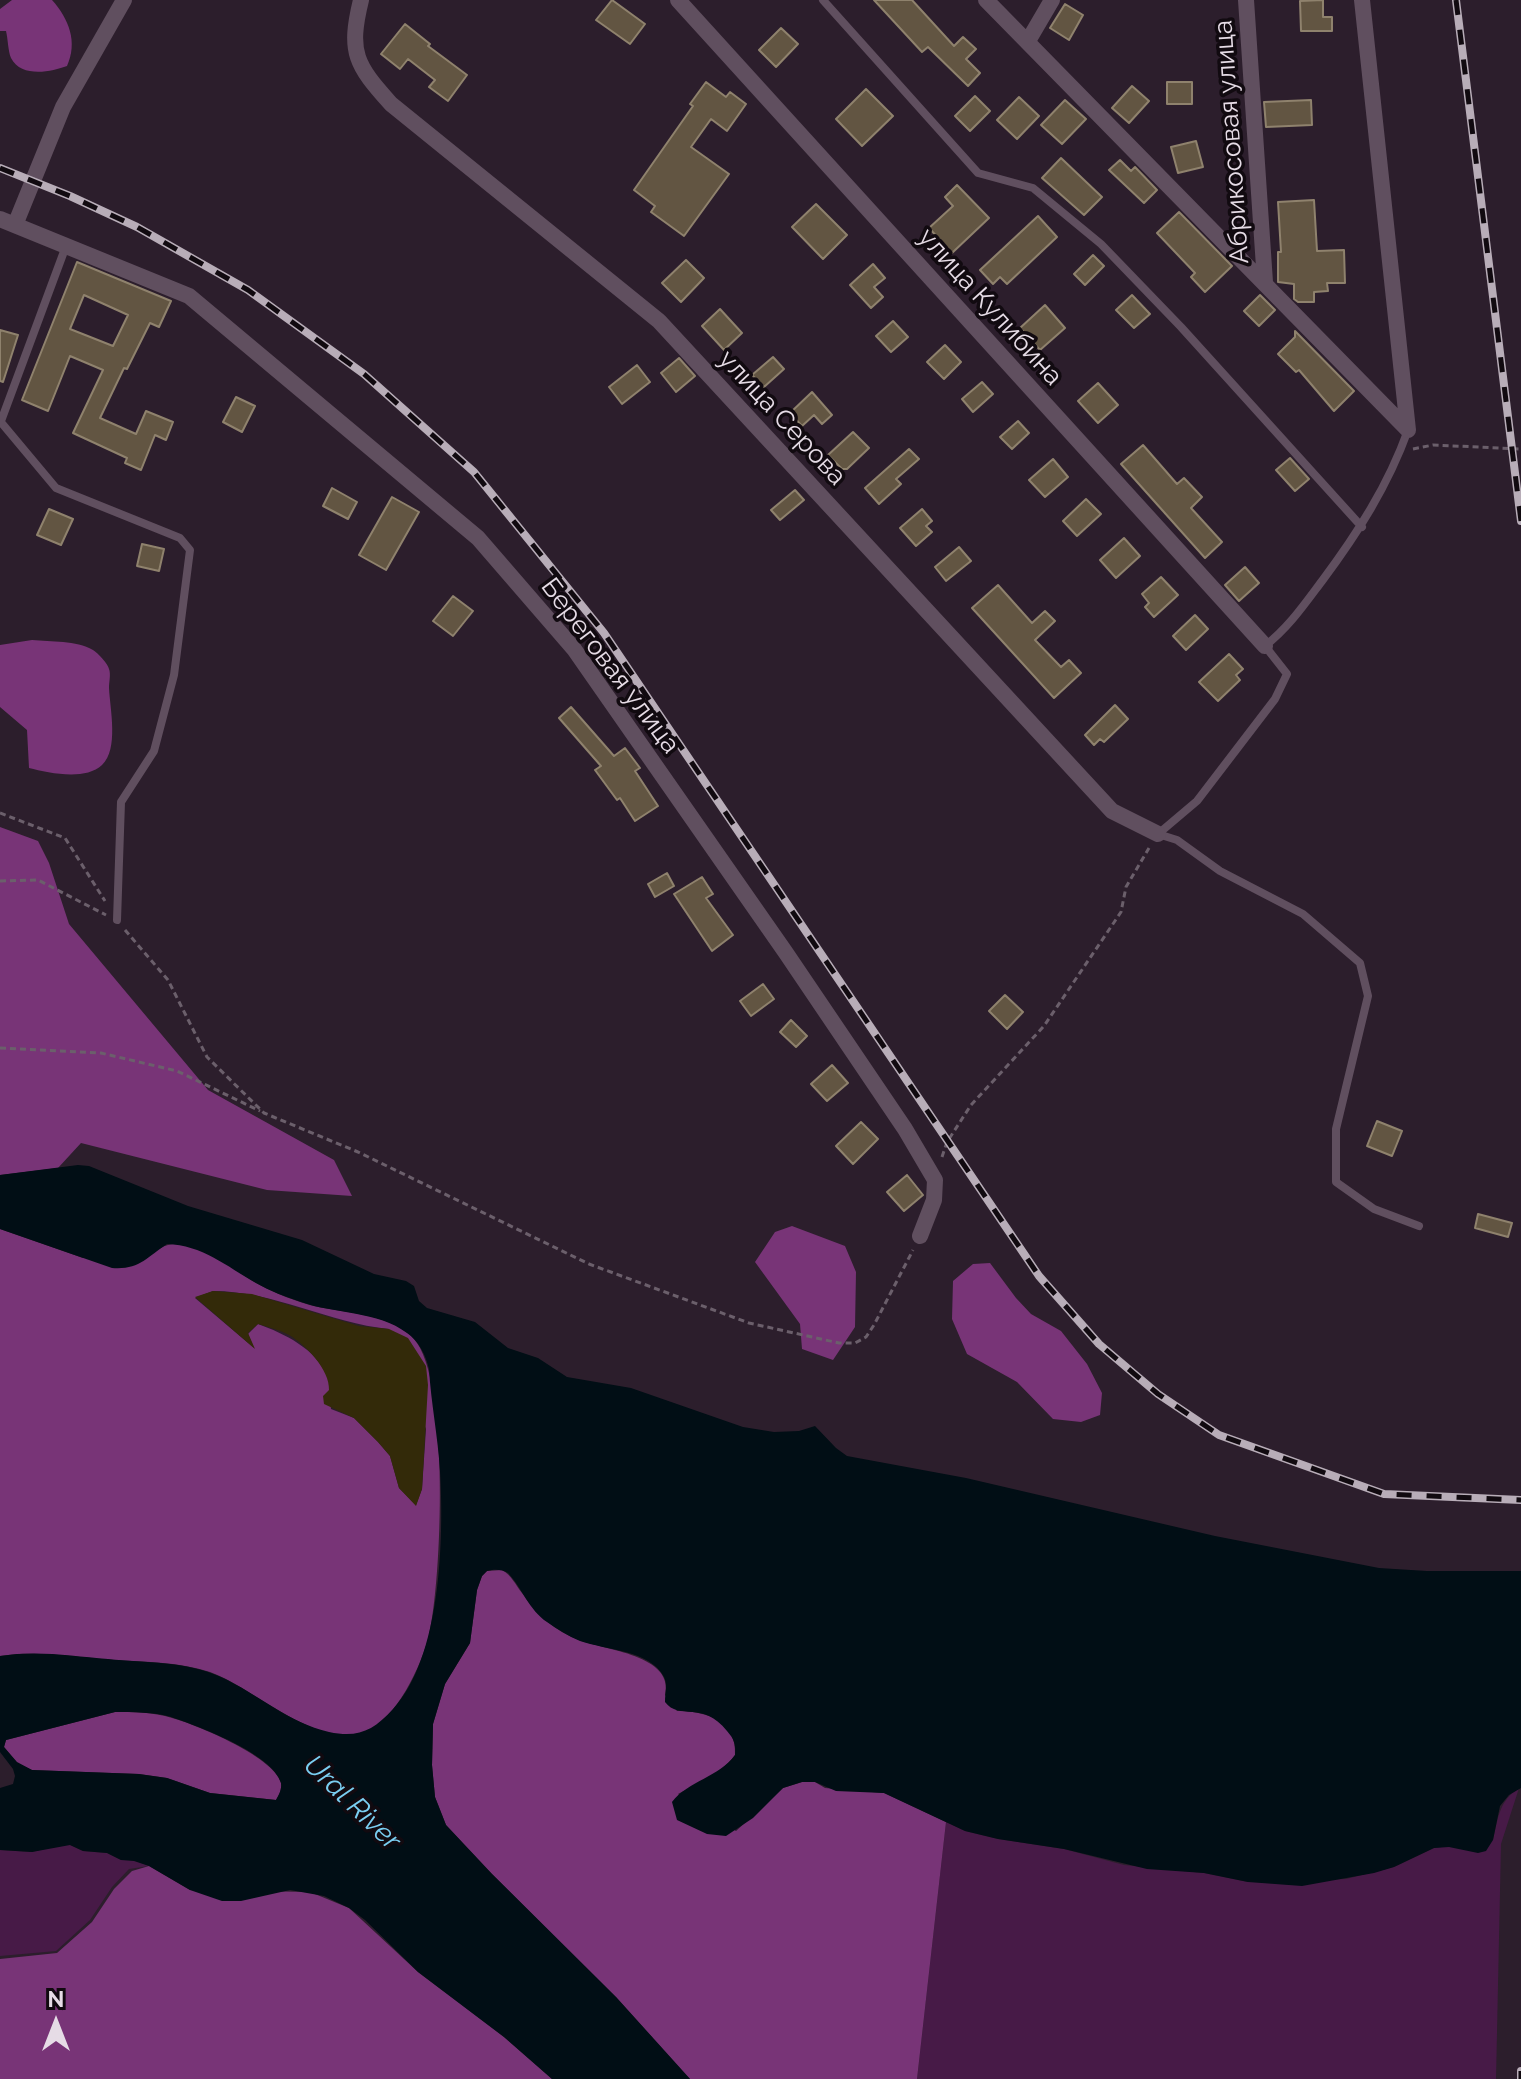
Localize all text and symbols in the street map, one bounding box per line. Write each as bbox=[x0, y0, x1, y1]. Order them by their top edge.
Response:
street label: Абрикосовая улица bbox=[1208, 19, 1256, 265]
street label: улица Кулибина bbox=[911, 222, 1069, 392]
street label: улица Серова bbox=[712, 344, 852, 492]
street label: Береговая улица bbox=[534, 572, 686, 760]
water label: Ural River bbox=[296, 1749, 408, 1857]
north arrow bbox=[16, 1983, 96, 2063]
text: N bbox=[48, 1986, 64, 2012]

